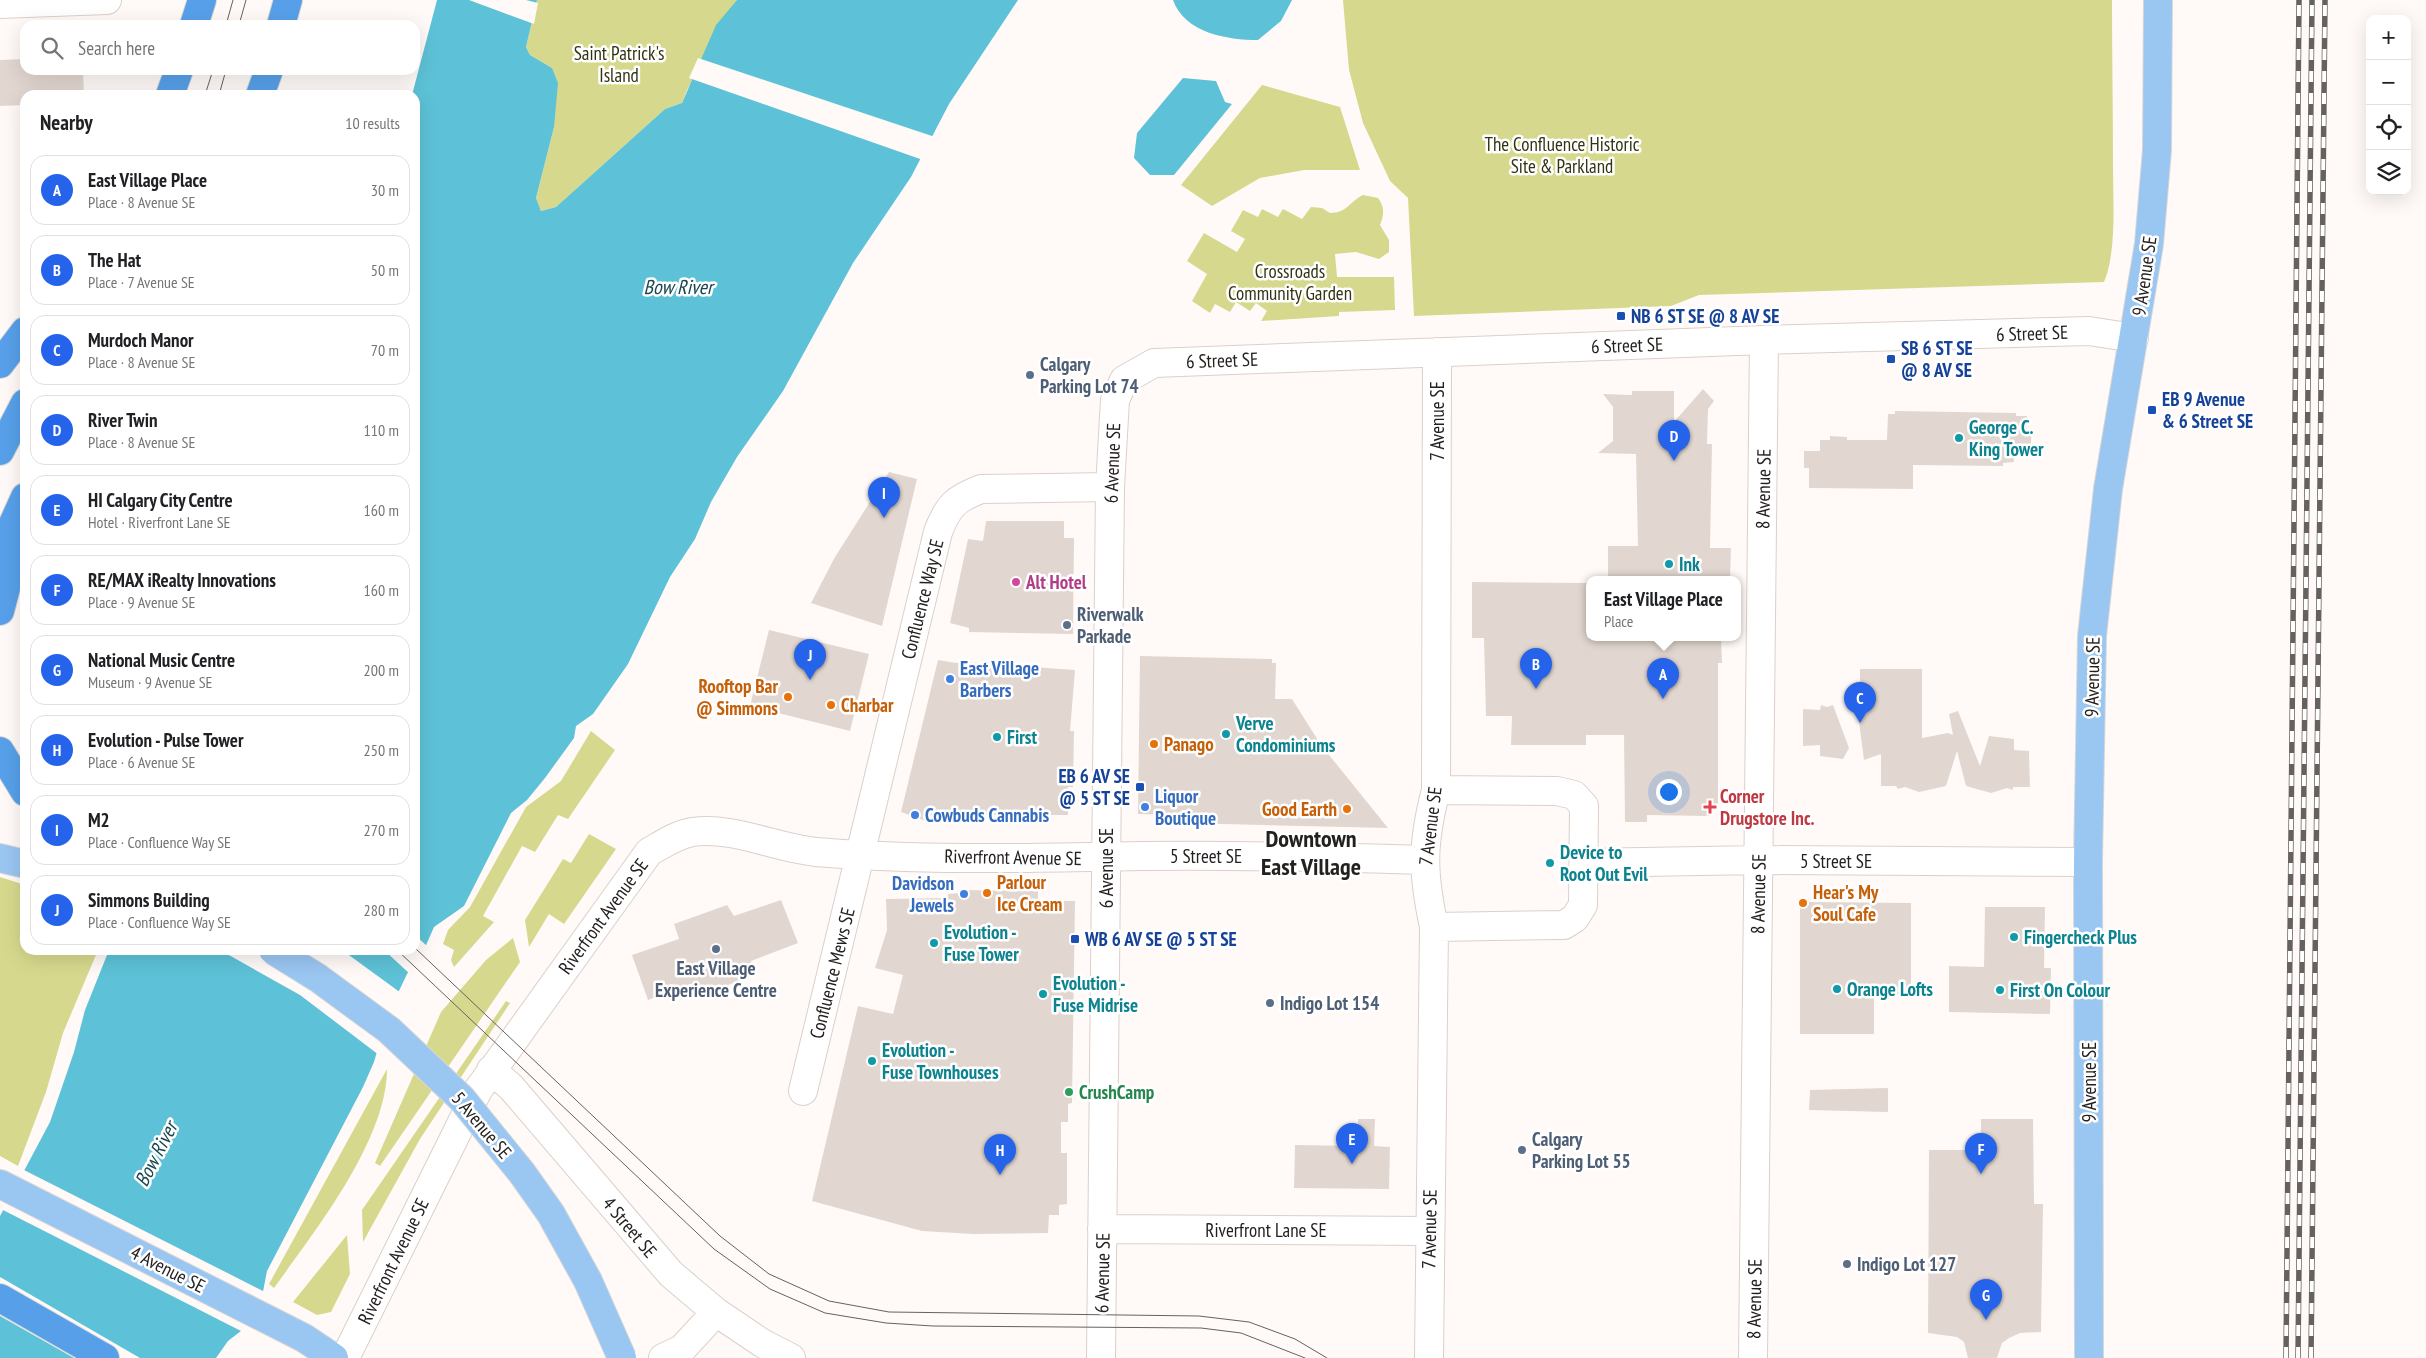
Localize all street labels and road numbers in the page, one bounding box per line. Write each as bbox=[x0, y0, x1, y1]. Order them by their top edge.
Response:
street label: 9 Avenue SE bbox=[2127, 235, 2161, 317]
street label: 6 Street SE bbox=[1995, 320, 2069, 346]
street label: 6 Street SE bbox=[1590, 332, 1664, 358]
street label: 6 Street SE bbox=[1185, 347, 1259, 373]
street label: 7 Avenue SE bbox=[1425, 381, 1449, 461]
street label: 6 Avenue SE bbox=[1099, 422, 1125, 504]
street label: 8 Avenue SE bbox=[1750, 449, 1776, 529]
street label: Confluence Way SE bbox=[896, 537, 948, 661]
street label: 9 Avenue SE bbox=[2079, 637, 2105, 717]
street label: 7 Avenue SE bbox=[1413, 785, 1447, 867]
street label: 6 Avenue SE bbox=[1094, 828, 1118, 908]
street label: Riverfront Avenue SE bbox=[944, 844, 1082, 870]
street label: 5 Street SE bbox=[1170, 844, 1242, 868]
street label: 5 Street SE bbox=[1800, 849, 1872, 873]
street label: Riverfront Avenue SE bbox=[553, 853, 653, 979]
street label: 8 Avenue SE bbox=[1745, 854, 1771, 934]
street label: Confluence Mews SE bbox=[804, 905, 860, 1041]
street label: 9 Avenue SE bbox=[2077, 1042, 2101, 1122]
street label: 5 Avenue SE bbox=[447, 1086, 517, 1164]
street label: 7 Avenue SE bbox=[1416, 1189, 1442, 1269]
street label: 4 Street SE bbox=[598, 1192, 662, 1262]
street label: Riverfront Avenue SE bbox=[352, 1194, 434, 1328]
street label: Riverfront Lane SE bbox=[1205, 1218, 1327, 1242]
street label: 6 Avenue SE bbox=[1089, 1233, 1115, 1313]
street label: 4 Avenue SE bbox=[127, 1240, 209, 1298]
street label: 8 Avenue SE bbox=[1741, 1259, 1767, 1339]

